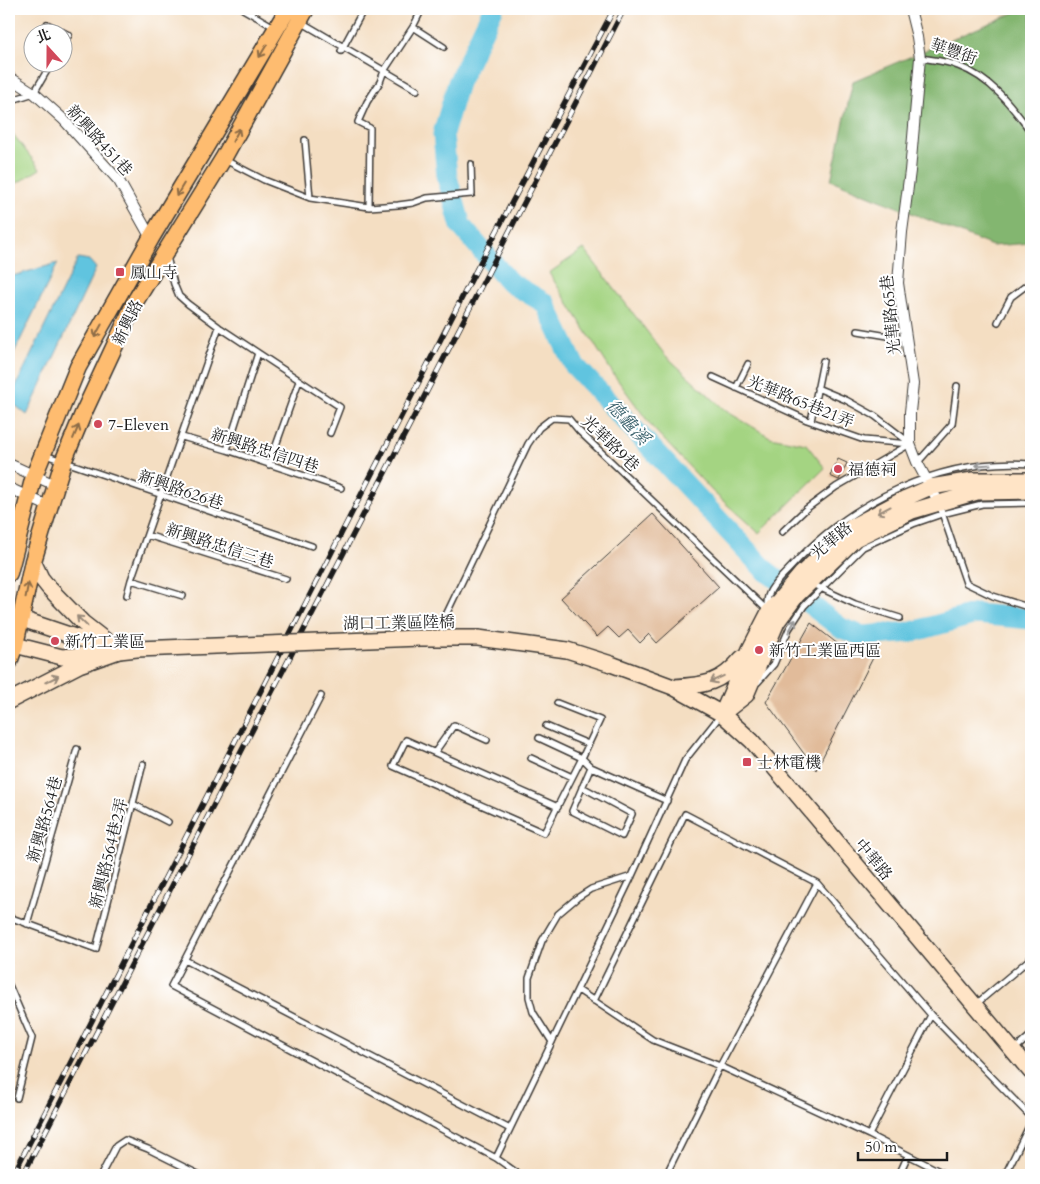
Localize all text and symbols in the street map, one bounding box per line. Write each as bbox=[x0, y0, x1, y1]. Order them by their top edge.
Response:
north arrow bbox=[22, 22, 72, 72]
text: 北 bbox=[34, 25, 53, 48]
street label: 華豐街 bbox=[927, 34, 980, 70]
one-way arrow bbox=[258, 43, 268, 57]
street label: 新興路451巷 bbox=[61, 100, 137, 181]
one-way arrow bbox=[231, 128, 241, 143]
one-way arrow bbox=[175, 183, 185, 197]
place label: 鳳山寺 bbox=[130, 262, 178, 284]
marker: 鳳山寺 bbox=[114, 266, 126, 278]
street label: 光華路65巷 bbox=[876, 274, 906, 356]
street label: 新興路 bbox=[107, 296, 148, 349]
one-way arrow bbox=[93, 323, 103, 337]
street label: 光華路65巷21弄 bbox=[744, 371, 857, 433]
water label: 德龜溪 bbox=[600, 394, 657, 452]
street label: 光華路9巷 bbox=[577, 411, 644, 477]
place label: 7-Eleven bbox=[108, 414, 169, 436]
marker: 7-Eleven bbox=[92, 418, 104, 430]
street label: 新興路忠信四巷 bbox=[208, 423, 321, 479]
one-way arrow bbox=[72, 425, 81, 440]
place label: 福德祠 bbox=[848, 459, 896, 481]
one-way arrow bbox=[975, 461, 991, 470]
marker: 福德祠 bbox=[832, 463, 844, 475]
street label: 新興路626巷 bbox=[135, 465, 226, 515]
one-way arrow bbox=[876, 505, 891, 515]
street label: 光華路 bbox=[806, 517, 857, 565]
street label: 新興路忠信三巷 bbox=[163, 518, 276, 574]
one-way arrow bbox=[23, 583, 33, 599]
street label: 湖口工業區陸橋 bbox=[343, 611, 455, 635]
one-way arrow bbox=[76, 615, 88, 627]
one-way arrow bbox=[787, 619, 797, 634]
place label: 新竹工業區 bbox=[65, 631, 145, 653]
marker: 新竹工業區 bbox=[49, 635, 61, 647]
place label: 新竹工業區西區 bbox=[769, 640, 881, 662]
marker: 新竹工業區西區 bbox=[753, 644, 765, 656]
one-way arrow bbox=[44, 673, 59, 683]
one-way arrow bbox=[710, 674, 725, 684]
place label: 士林電機 bbox=[757, 752, 821, 774]
marker: 士林電機 bbox=[741, 756, 753, 768]
street label: 新興路564巷 bbox=[22, 774, 68, 865]
street label: 新興路564巷2弄 bbox=[85, 796, 133, 911]
street label: 中華路 bbox=[849, 834, 897, 885]
scale bar bbox=[858, 1129, 946, 1161]
text: 50 m bbox=[865, 1137, 897, 1157]

